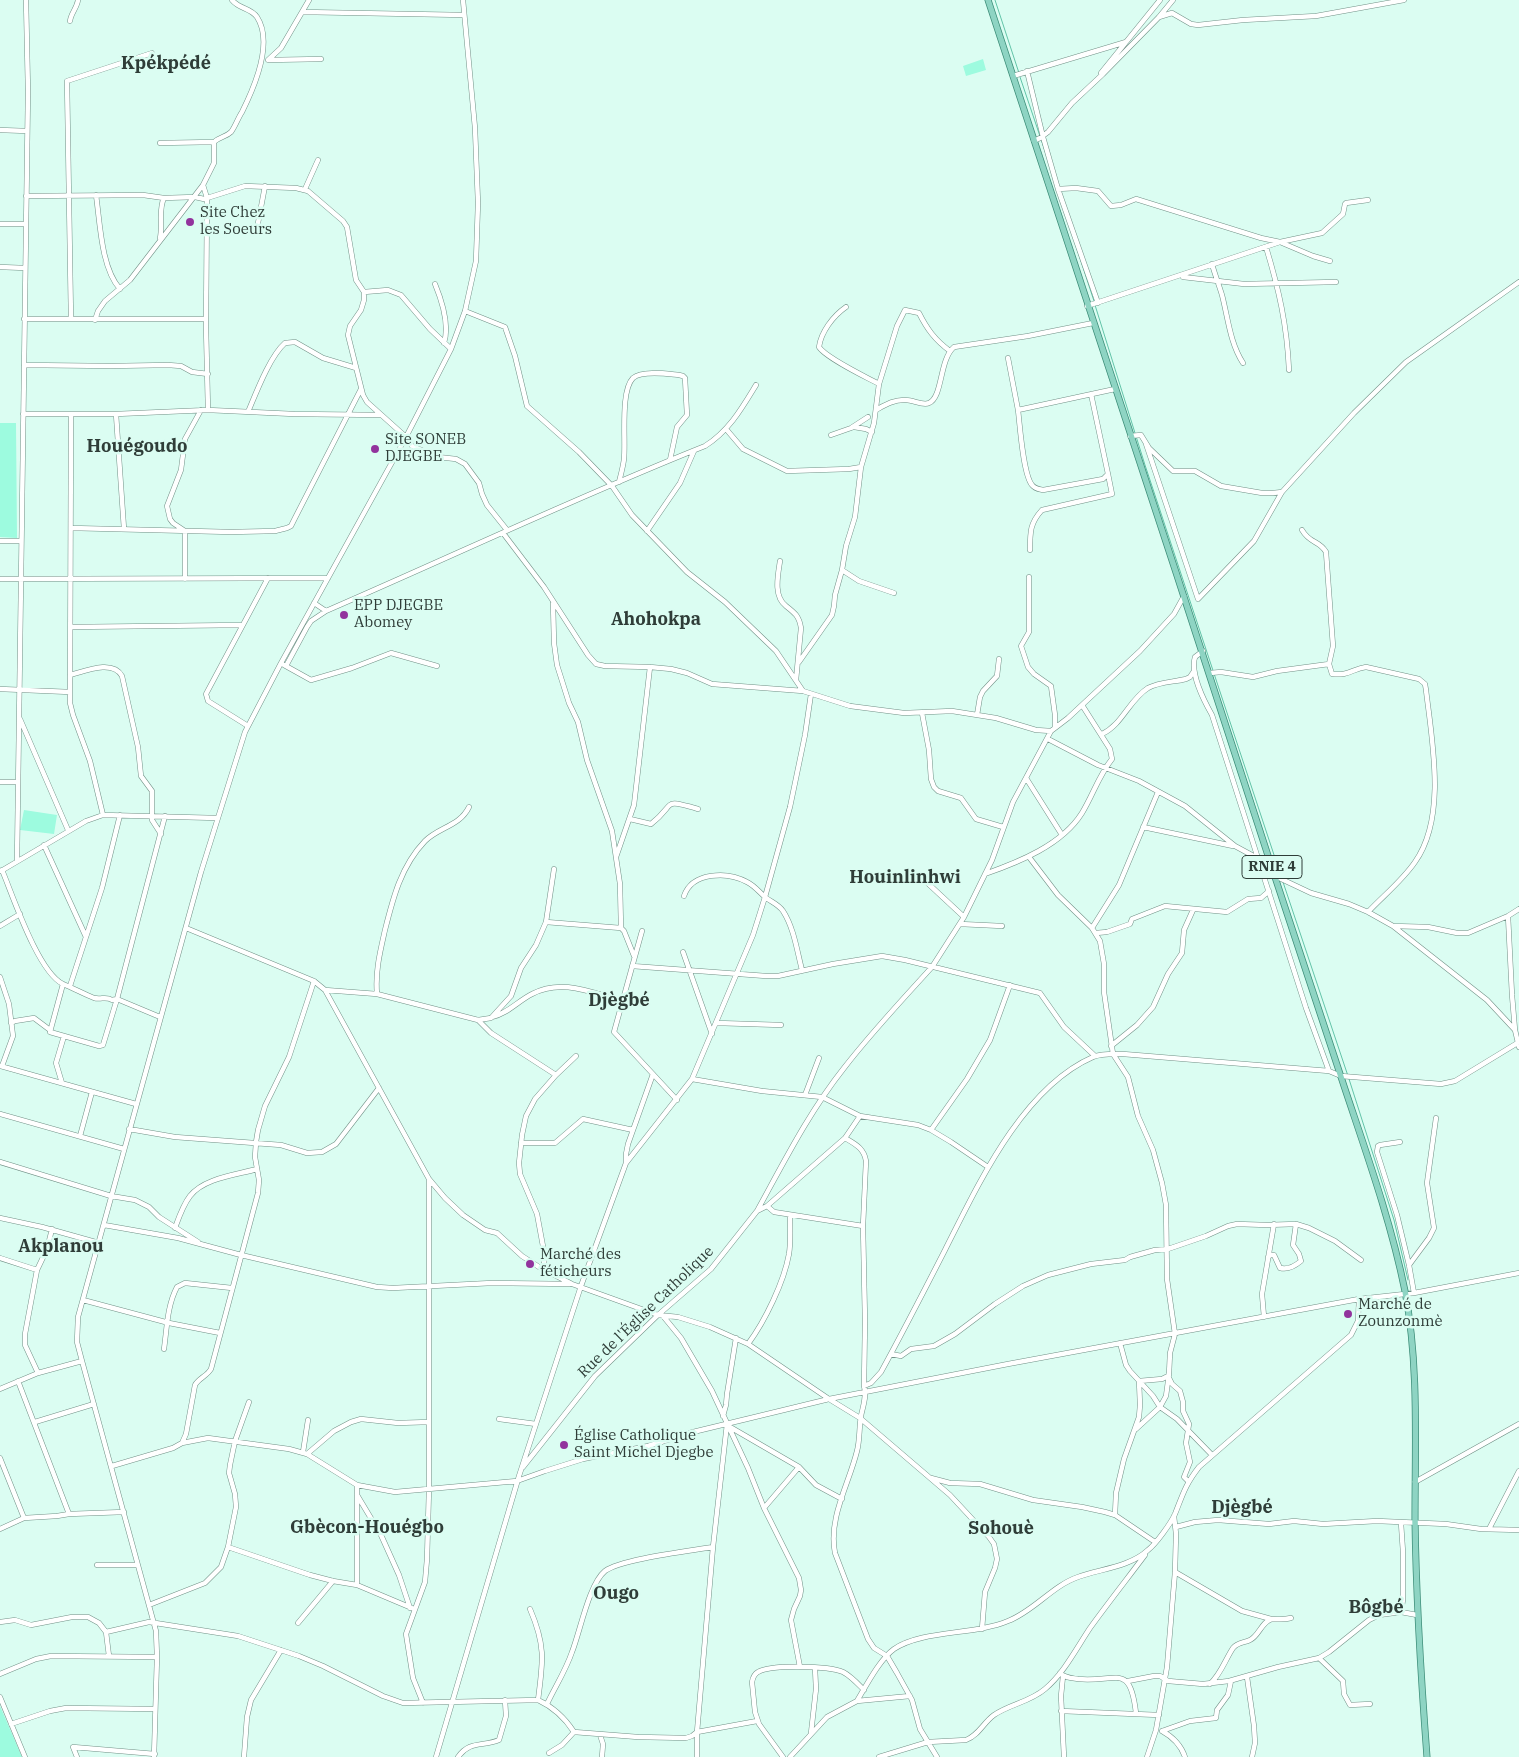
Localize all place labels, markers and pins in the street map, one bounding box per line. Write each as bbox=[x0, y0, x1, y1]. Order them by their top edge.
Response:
place label: Site Chez les Soeurs bbox=[200, 204, 272, 239]
marker: Site Chez les Soeurs bbox=[184, 216, 196, 228]
place label: Site SONEB DJEGBE bbox=[385, 431, 466, 466]
marker: Site SONEB DJEGBE bbox=[369, 443, 381, 455]
place label: EPP DJEGBE Abomey bbox=[354, 597, 443, 632]
marker: EPP DJEGBE Abomey bbox=[338, 609, 350, 621]
place label: Marché des féticheurs bbox=[540, 1246, 621, 1281]
marker: Marché des féticheurs bbox=[524, 1258, 536, 1270]
place label: Marché de Zounzonmè bbox=[1358, 1296, 1443, 1331]
marker: Marché de Zounzonmè bbox=[1342, 1308, 1354, 1320]
place label: Église Catholique Saint Michel Djegbe bbox=[574, 1427, 714, 1462]
marker: Église Catholique Saint Michel Djegbe bbox=[558, 1439, 570, 1451]

